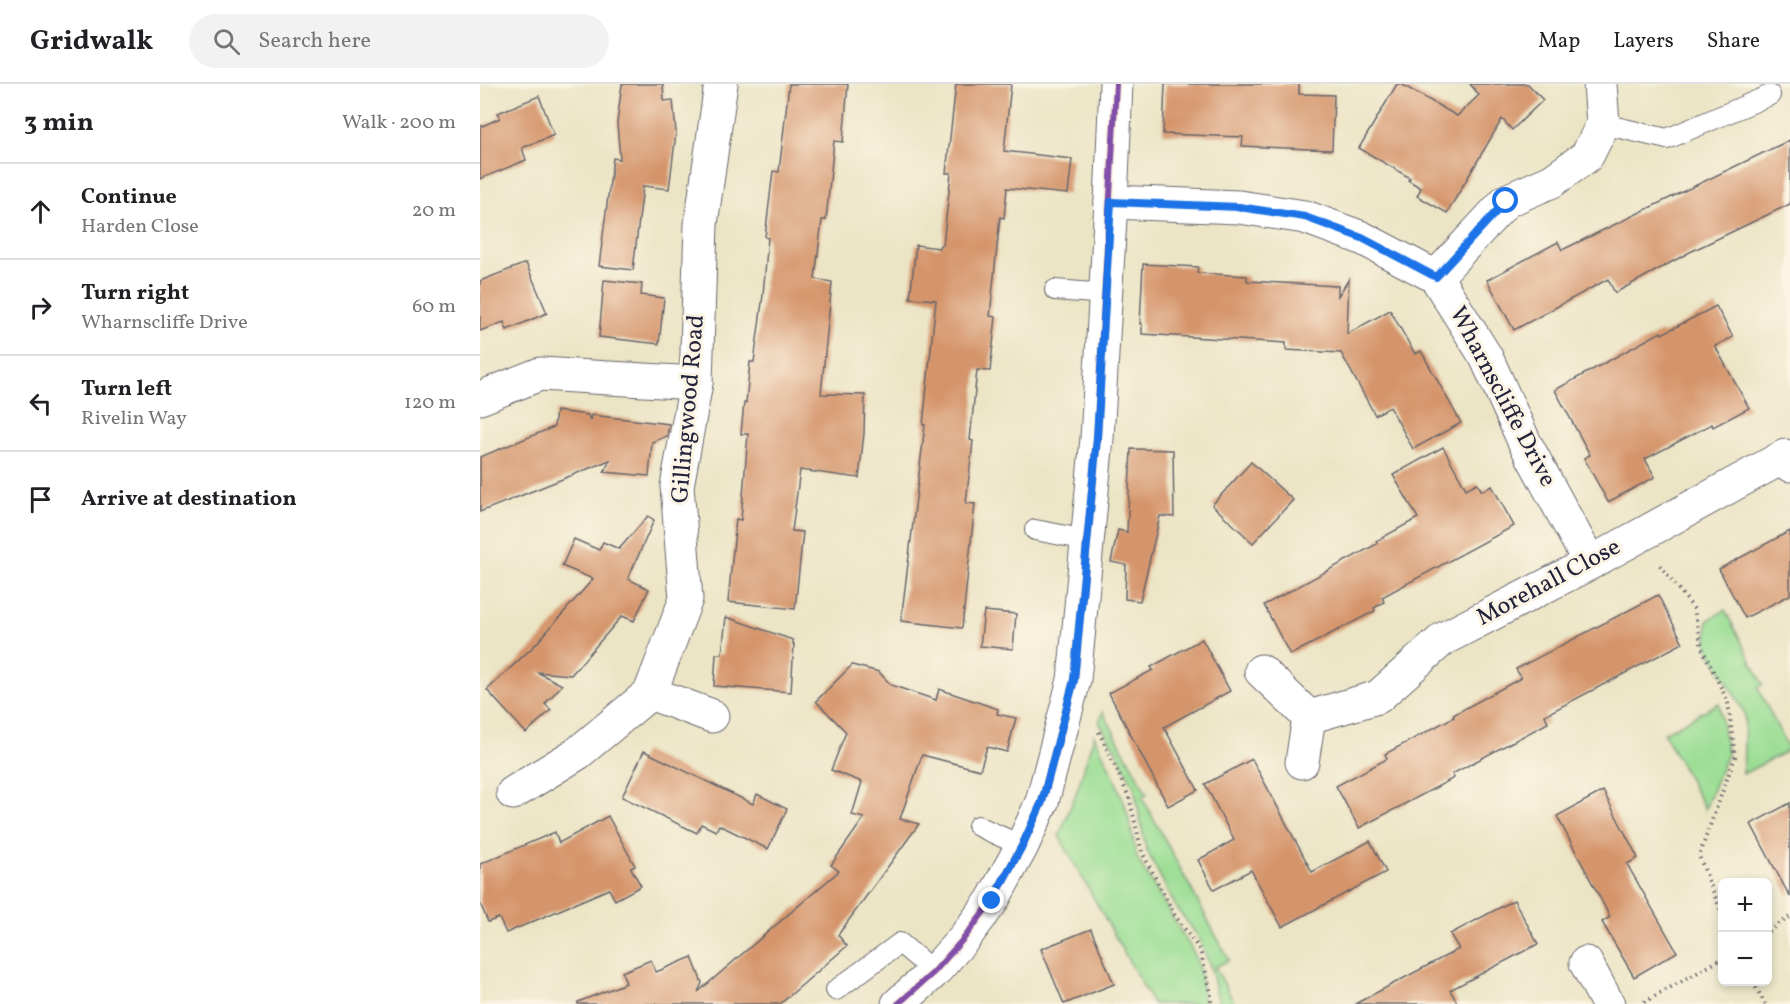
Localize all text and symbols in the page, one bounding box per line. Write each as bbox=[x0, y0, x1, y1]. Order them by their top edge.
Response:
search box bbox=[189, 14, 609, 68]
text: Gridwalk bbox=[30, 22, 153, 61]
icon: search bbox=[210, 25, 243, 58]
text: Search here bbox=[258, 26, 371, 57]
text: Map bbox=[1538, 27, 1580, 56]
text: Layers bbox=[1613, 27, 1674, 56]
text: Share bbox=[1707, 27, 1760, 56]
text: 3 min bbox=[24, 105, 94, 141]
text: Walk · 200 m bbox=[342, 109, 456, 137]
text: Continue bbox=[81, 182, 177, 213]
route start bbox=[1492, 187, 1518, 213]
icon: ahead bbox=[24, 195, 57, 228]
text: 20 m bbox=[412, 197, 456, 225]
text: Harden Close bbox=[81, 213, 199, 241]
text: Turn right bbox=[81, 278, 189, 309]
icon: right bbox=[24, 291, 57, 324]
text: 60 m bbox=[412, 293, 456, 321]
street label: Wharnscliffe Drive bbox=[1440, 301, 1564, 493]
text: Wharnscliffe Drive bbox=[81, 309, 248, 337]
street label: Gillingwood Road bbox=[664, 313, 714, 505]
text: Turn left bbox=[81, 374, 172, 405]
icon: left bbox=[24, 387, 57, 420]
text: 120 m bbox=[404, 389, 456, 417]
text: Rivelin Way bbox=[81, 405, 187, 433]
icon: arrive bbox=[24, 483, 57, 516]
text: Arrive at destination bbox=[81, 484, 297, 515]
street label: Morehall Close bbox=[1471, 531, 1627, 635]
map controls bbox=[1718, 878, 1772, 986]
button: + bbox=[1718, 878, 1772, 932]
route end bbox=[978, 887, 1004, 913]
button: − bbox=[1718, 932, 1772, 986]

